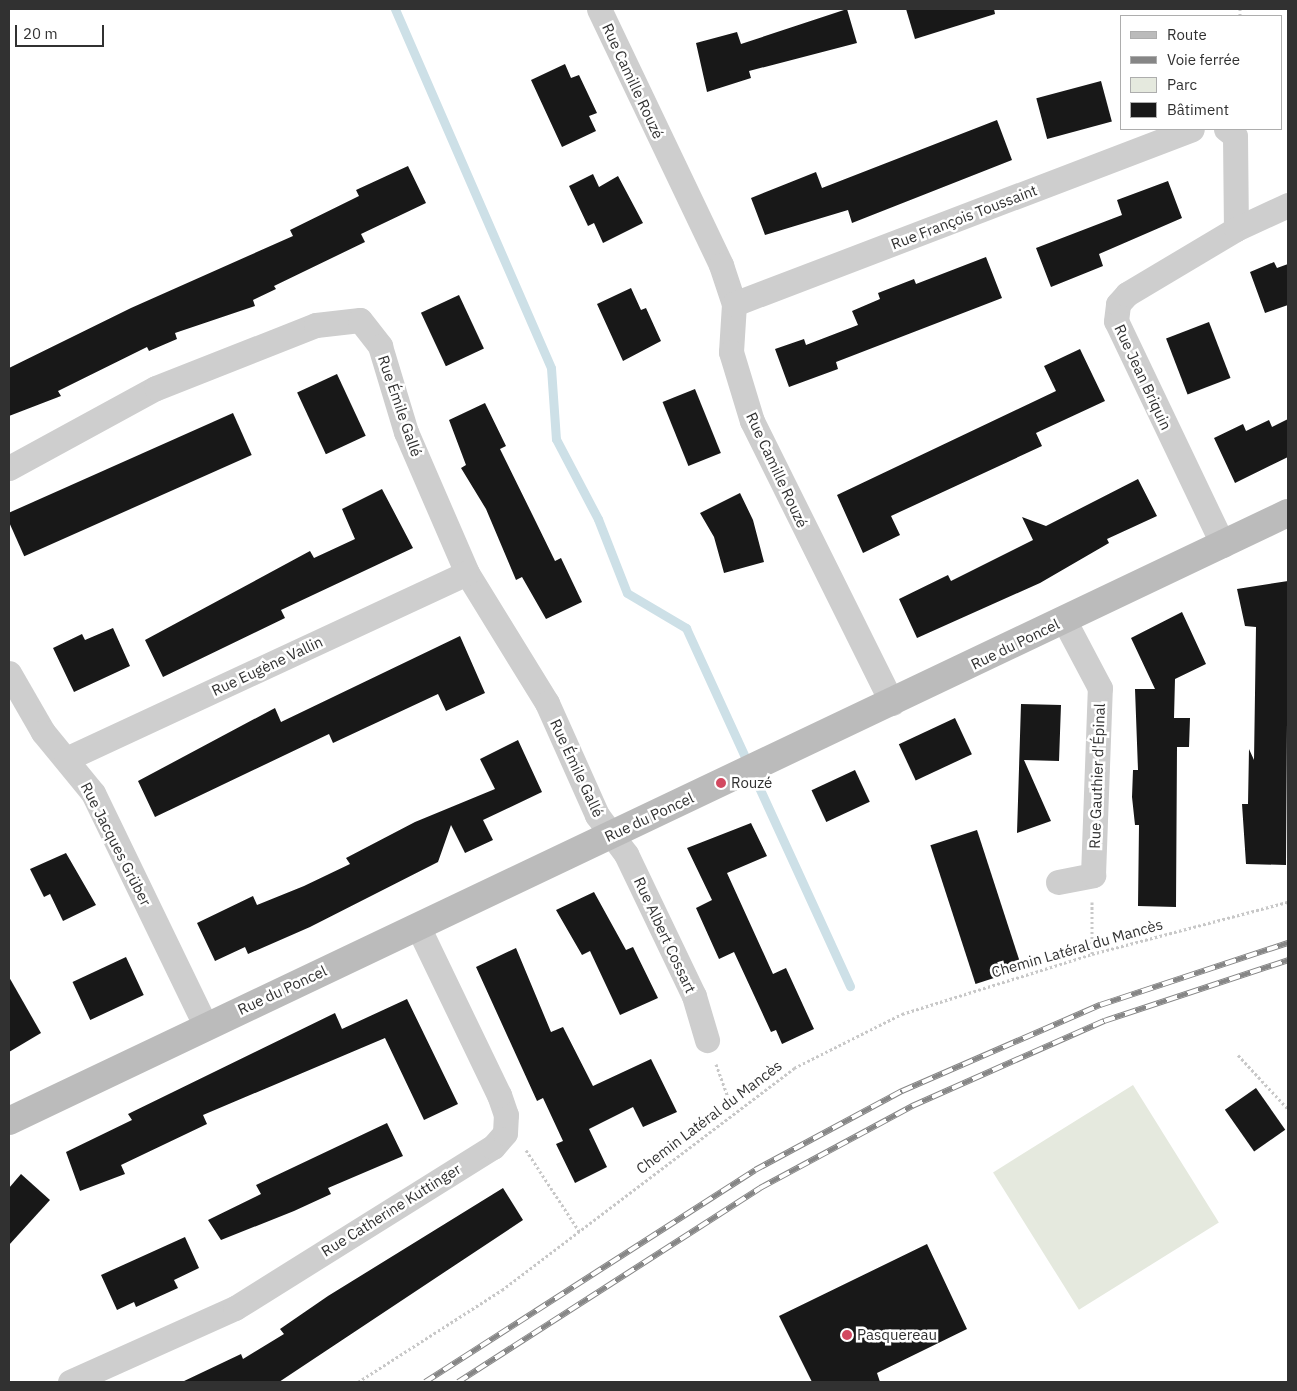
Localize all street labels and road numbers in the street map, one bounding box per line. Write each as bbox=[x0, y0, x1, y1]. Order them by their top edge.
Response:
street label: Rue Camille Rouzé bbox=[598, 20, 668, 142]
street label: Rue François Toussaint bbox=[888, 181, 1040, 253]
street label: Rue Jean Briquin bbox=[1111, 321, 1175, 433]
street label: Rue Émile Gallé bbox=[374, 353, 426, 459]
street label: Rue Camille Rouzé bbox=[742, 409, 812, 531]
street label: Rue du Poncel bbox=[968, 615, 1062, 673]
street label: Rue Eugène Vallin bbox=[209, 632, 325, 700]
street label: Rue Gauthier d'Épinal bbox=[1085, 703, 1109, 849]
street label: Rue Émile Gallé bbox=[546, 716, 608, 820]
street label: Rue Jacques Grüber bbox=[77, 779, 155, 909]
street label: Rue du Poncel bbox=[602, 789, 696, 845]
street label: Rue Albert Cossart bbox=[630, 874, 700, 996]
street label: Chemin Latéral du Mancès bbox=[989, 915, 1165, 981]
street label: Rue du Poncel bbox=[235, 962, 329, 1018]
street label: Chemin Latéral du Mancès bbox=[633, 1056, 785, 1178]
street label: Rue Catherine Kuttinger bbox=[318, 1160, 464, 1260]

